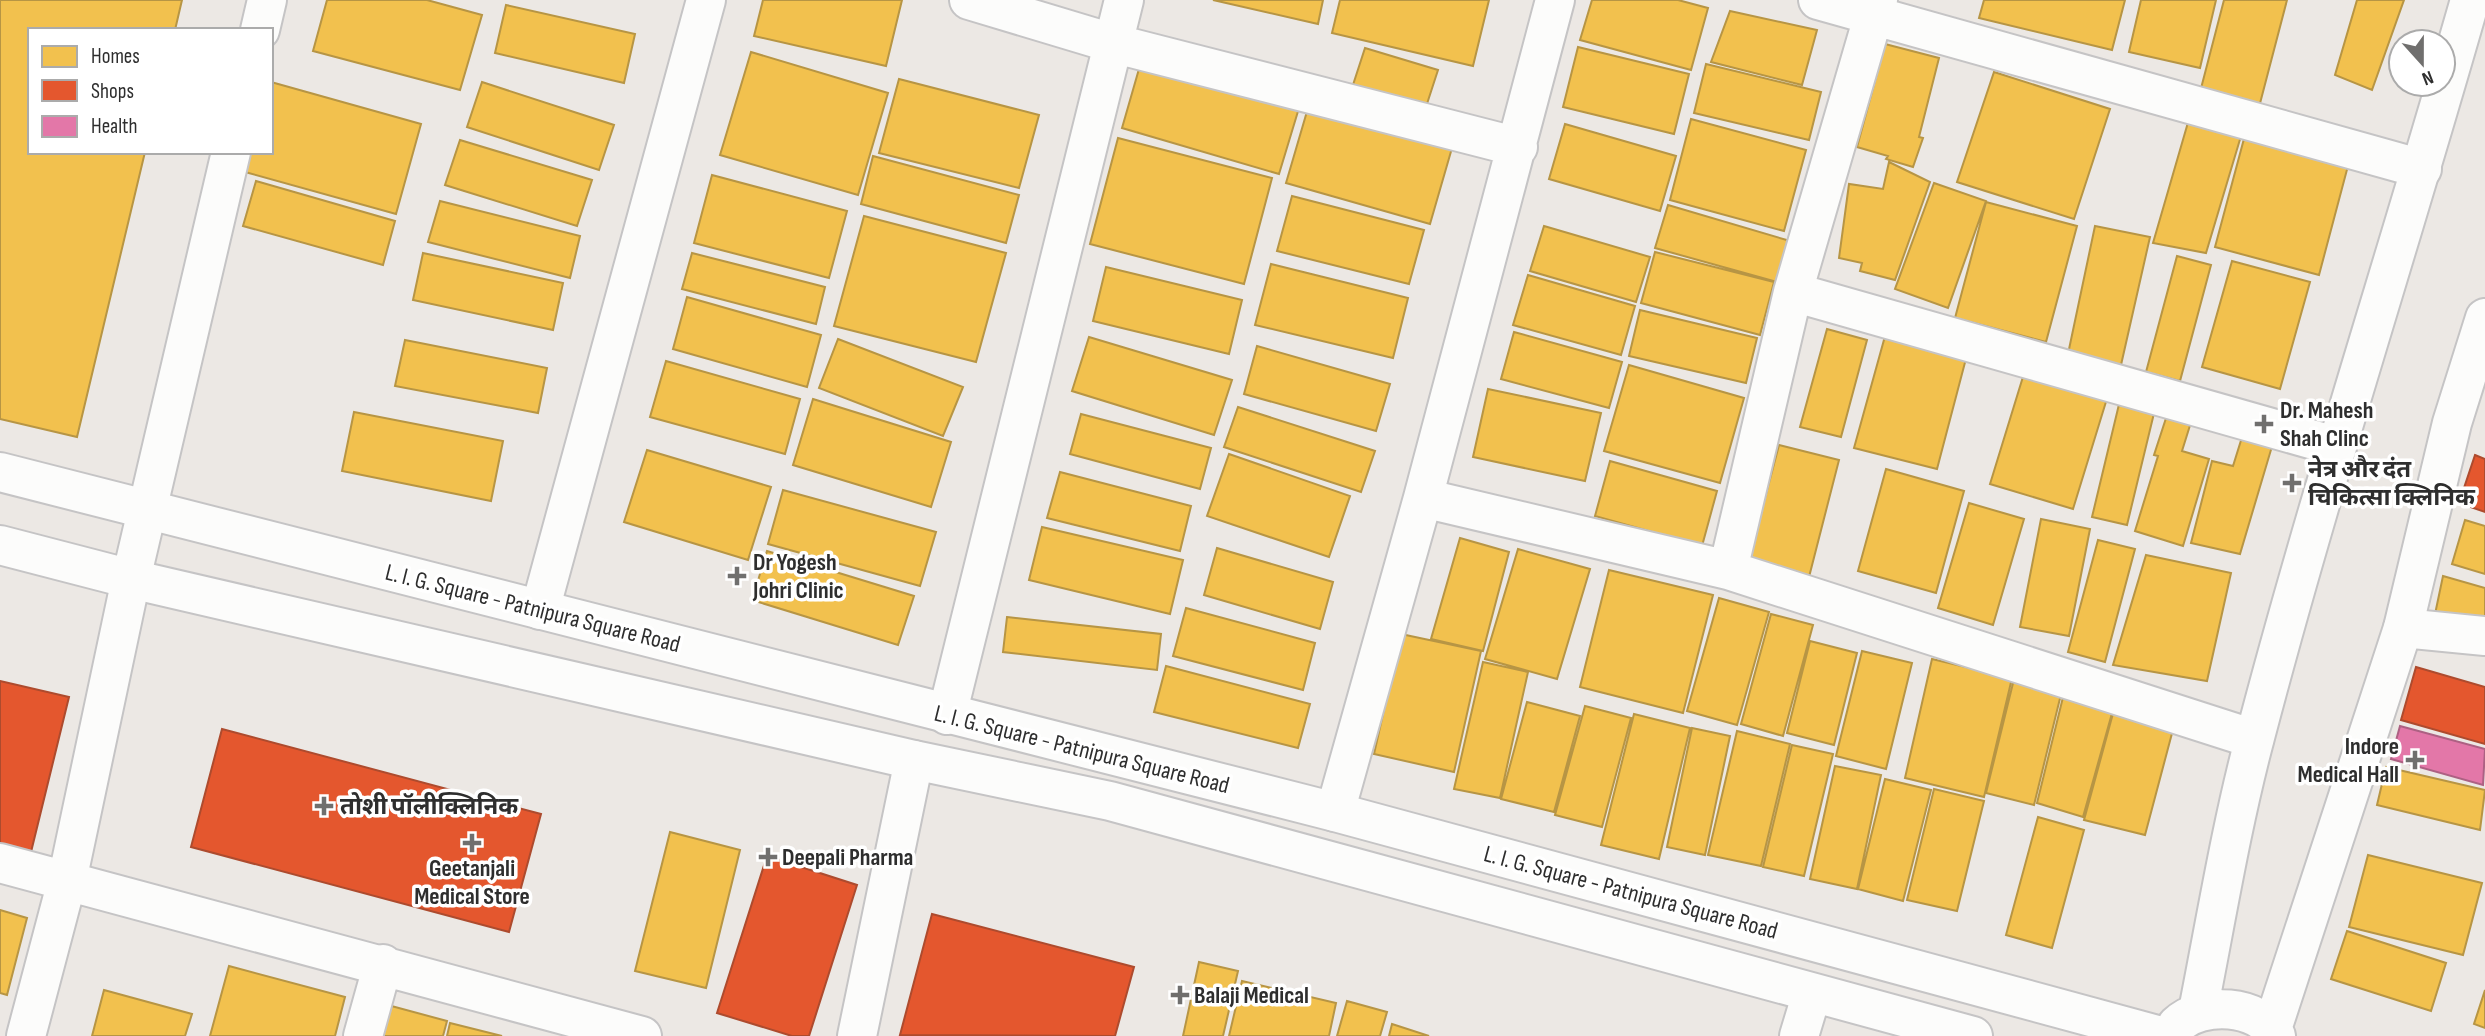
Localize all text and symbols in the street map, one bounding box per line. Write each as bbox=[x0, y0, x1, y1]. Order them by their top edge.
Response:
legend bbox=[28, 28, 273, 154]
north arrow bbox=[2387, 28, 2457, 98]
text: Homes bbox=[91, 44, 140, 69]
text: N bbox=[2419, 65, 2436, 90]
text: Shops bbox=[91, 79, 134, 104]
text: Health bbox=[91, 114, 138, 139]
place label: Dr. Mahesh Shah Clinc bbox=[2280, 396, 2374, 453]
marker: Dr. Mahesh Shah Clinc bbox=[2254, 414, 2274, 434]
place label: नेत्र और दंत चिकित्सा क्लिनिक bbox=[2308, 455, 2476, 512]
marker: नेत्र और दंत चिकित्सा क्लिनिक bbox=[2282, 473, 2302, 493]
place label: Dr Yogesh Johri Clinic bbox=[752, 548, 844, 605]
street label: L. I. G. Square - Patnipura Square Road bbox=[382, 558, 683, 659]
marker: Dr Yogesh Johri Clinic bbox=[727, 566, 747, 586]
street label: L. I. G. Square - Patnipura Square Road bbox=[931, 699, 1232, 800]
place label: Indore Medical Hall bbox=[2298, 732, 2399, 789]
marker: Indore Medical Hall bbox=[2405, 750, 2425, 770]
place label: तोशी पॉलीक्लिनिक bbox=[340, 792, 519, 821]
marker: तोशी पॉलीक्लिनिक bbox=[314, 796, 334, 816]
marker: Geetanjali Medical Store bbox=[464, 835, 480, 851]
street label: L. I. G. Square - Patnipura Square Road bbox=[1481, 839, 1781, 946]
place label: Deepali Pharma bbox=[782, 843, 913, 872]
marker: Deepali Pharma bbox=[760, 849, 776, 865]
place label: Geetanjali Medical Store bbox=[414, 854, 530, 911]
place label: Balaji Medical bbox=[1194, 981, 1309, 1010]
marker: Balaji Medical bbox=[1172, 987, 1188, 1003]

